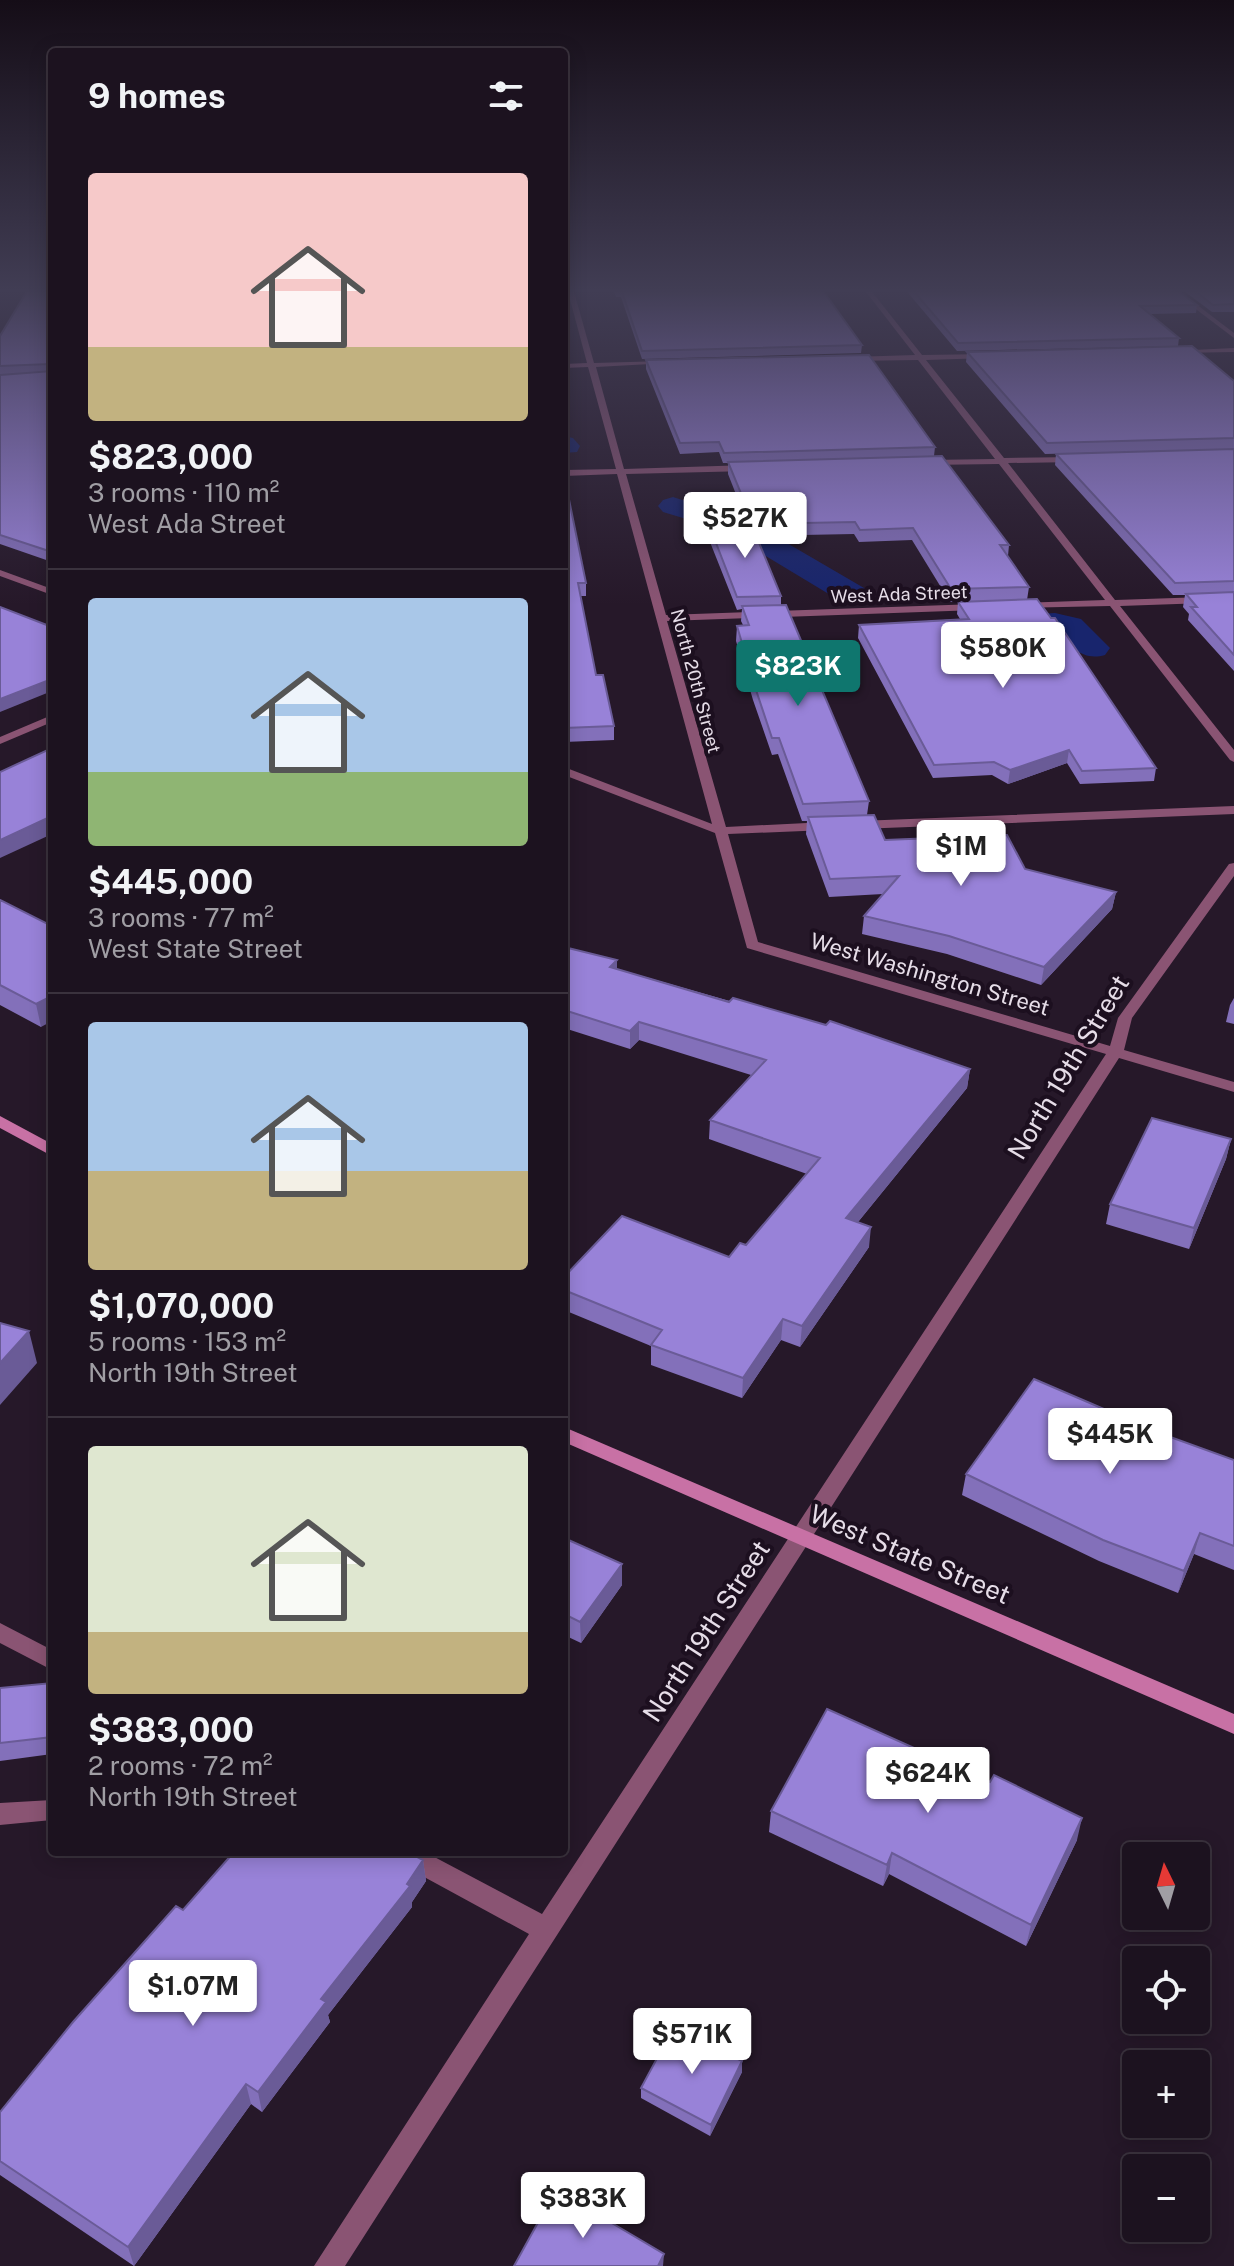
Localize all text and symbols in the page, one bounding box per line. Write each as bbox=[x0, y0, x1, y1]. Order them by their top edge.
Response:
icon: filters bbox=[484, 74, 528, 118]
text: 9 homes bbox=[88, 76, 226, 116]
icon: home bbox=[236, 225, 380, 369]
text: $823,000 bbox=[88, 437, 253, 477]
text: 3 rooms · 110 m² bbox=[88, 477, 279, 508]
pin: $527K bbox=[689, 492, 801, 560]
text: $527K bbox=[702, 502, 788, 533]
text: West Ada Street bbox=[88, 508, 286, 539]
street label: West Ada Street bbox=[830, 581, 968, 607]
street label: North 20th Street bbox=[667, 607, 725, 755]
pin: $580K bbox=[947, 622, 1059, 690]
text: $580K bbox=[959, 632, 1047, 663]
pin: $823K bbox=[742, 640, 854, 708]
icon: home bbox=[236, 650, 380, 794]
text: $823K bbox=[754, 650, 842, 681]
pin: $1M bbox=[922, 820, 1000, 888]
text: $1M bbox=[935, 830, 987, 861]
text: $445,000 bbox=[88, 862, 253, 902]
text: 3 rooms · 77 m² bbox=[88, 902, 274, 933]
street label: West Washington Street bbox=[807, 927, 1053, 1021]
text: West State Street bbox=[88, 933, 303, 964]
street label: North 19th Street bbox=[1001, 969, 1135, 1165]
icon: home bbox=[236, 1074, 380, 1218]
text: $1,070,000 bbox=[88, 1286, 274, 1326]
text: 5 rooms · 153 m² bbox=[88, 1326, 286, 1357]
text: North 19th Street bbox=[88, 1357, 298, 1388]
pin: $445K bbox=[1054, 1408, 1166, 1476]
text: $445K bbox=[1066, 1418, 1154, 1449]
icon: home bbox=[236, 1498, 380, 1642]
street label: West State Street bbox=[805, 1498, 1015, 1610]
street label: North 19th Street bbox=[636, 1535, 776, 1727]
text: $383,000 bbox=[88, 1710, 254, 1750]
pin: $624K bbox=[872, 1747, 984, 1815]
text: 2 rooms · 72 m² bbox=[88, 1750, 273, 1781]
text: $624K bbox=[884, 1757, 972, 1788]
text: North 19th Street bbox=[88, 1781, 298, 1812]
north arrow bbox=[1122, 1842, 1210, 1930]
map controls bbox=[1122, 1842, 1210, 2242]
button: locate bbox=[1122, 1946, 1210, 2034]
pin: $1.07M bbox=[128, 1960, 258, 2028]
text: $1.07M bbox=[147, 1970, 239, 2001]
pin: $571K bbox=[636, 2008, 748, 2076]
text: $571K bbox=[651, 2018, 733, 2049]
button: + bbox=[1122, 2050, 1210, 2138]
button: − bbox=[1122, 2154, 1210, 2242]
pin: $383K bbox=[527, 2172, 639, 2240]
text: $383K bbox=[539, 2182, 627, 2213]

